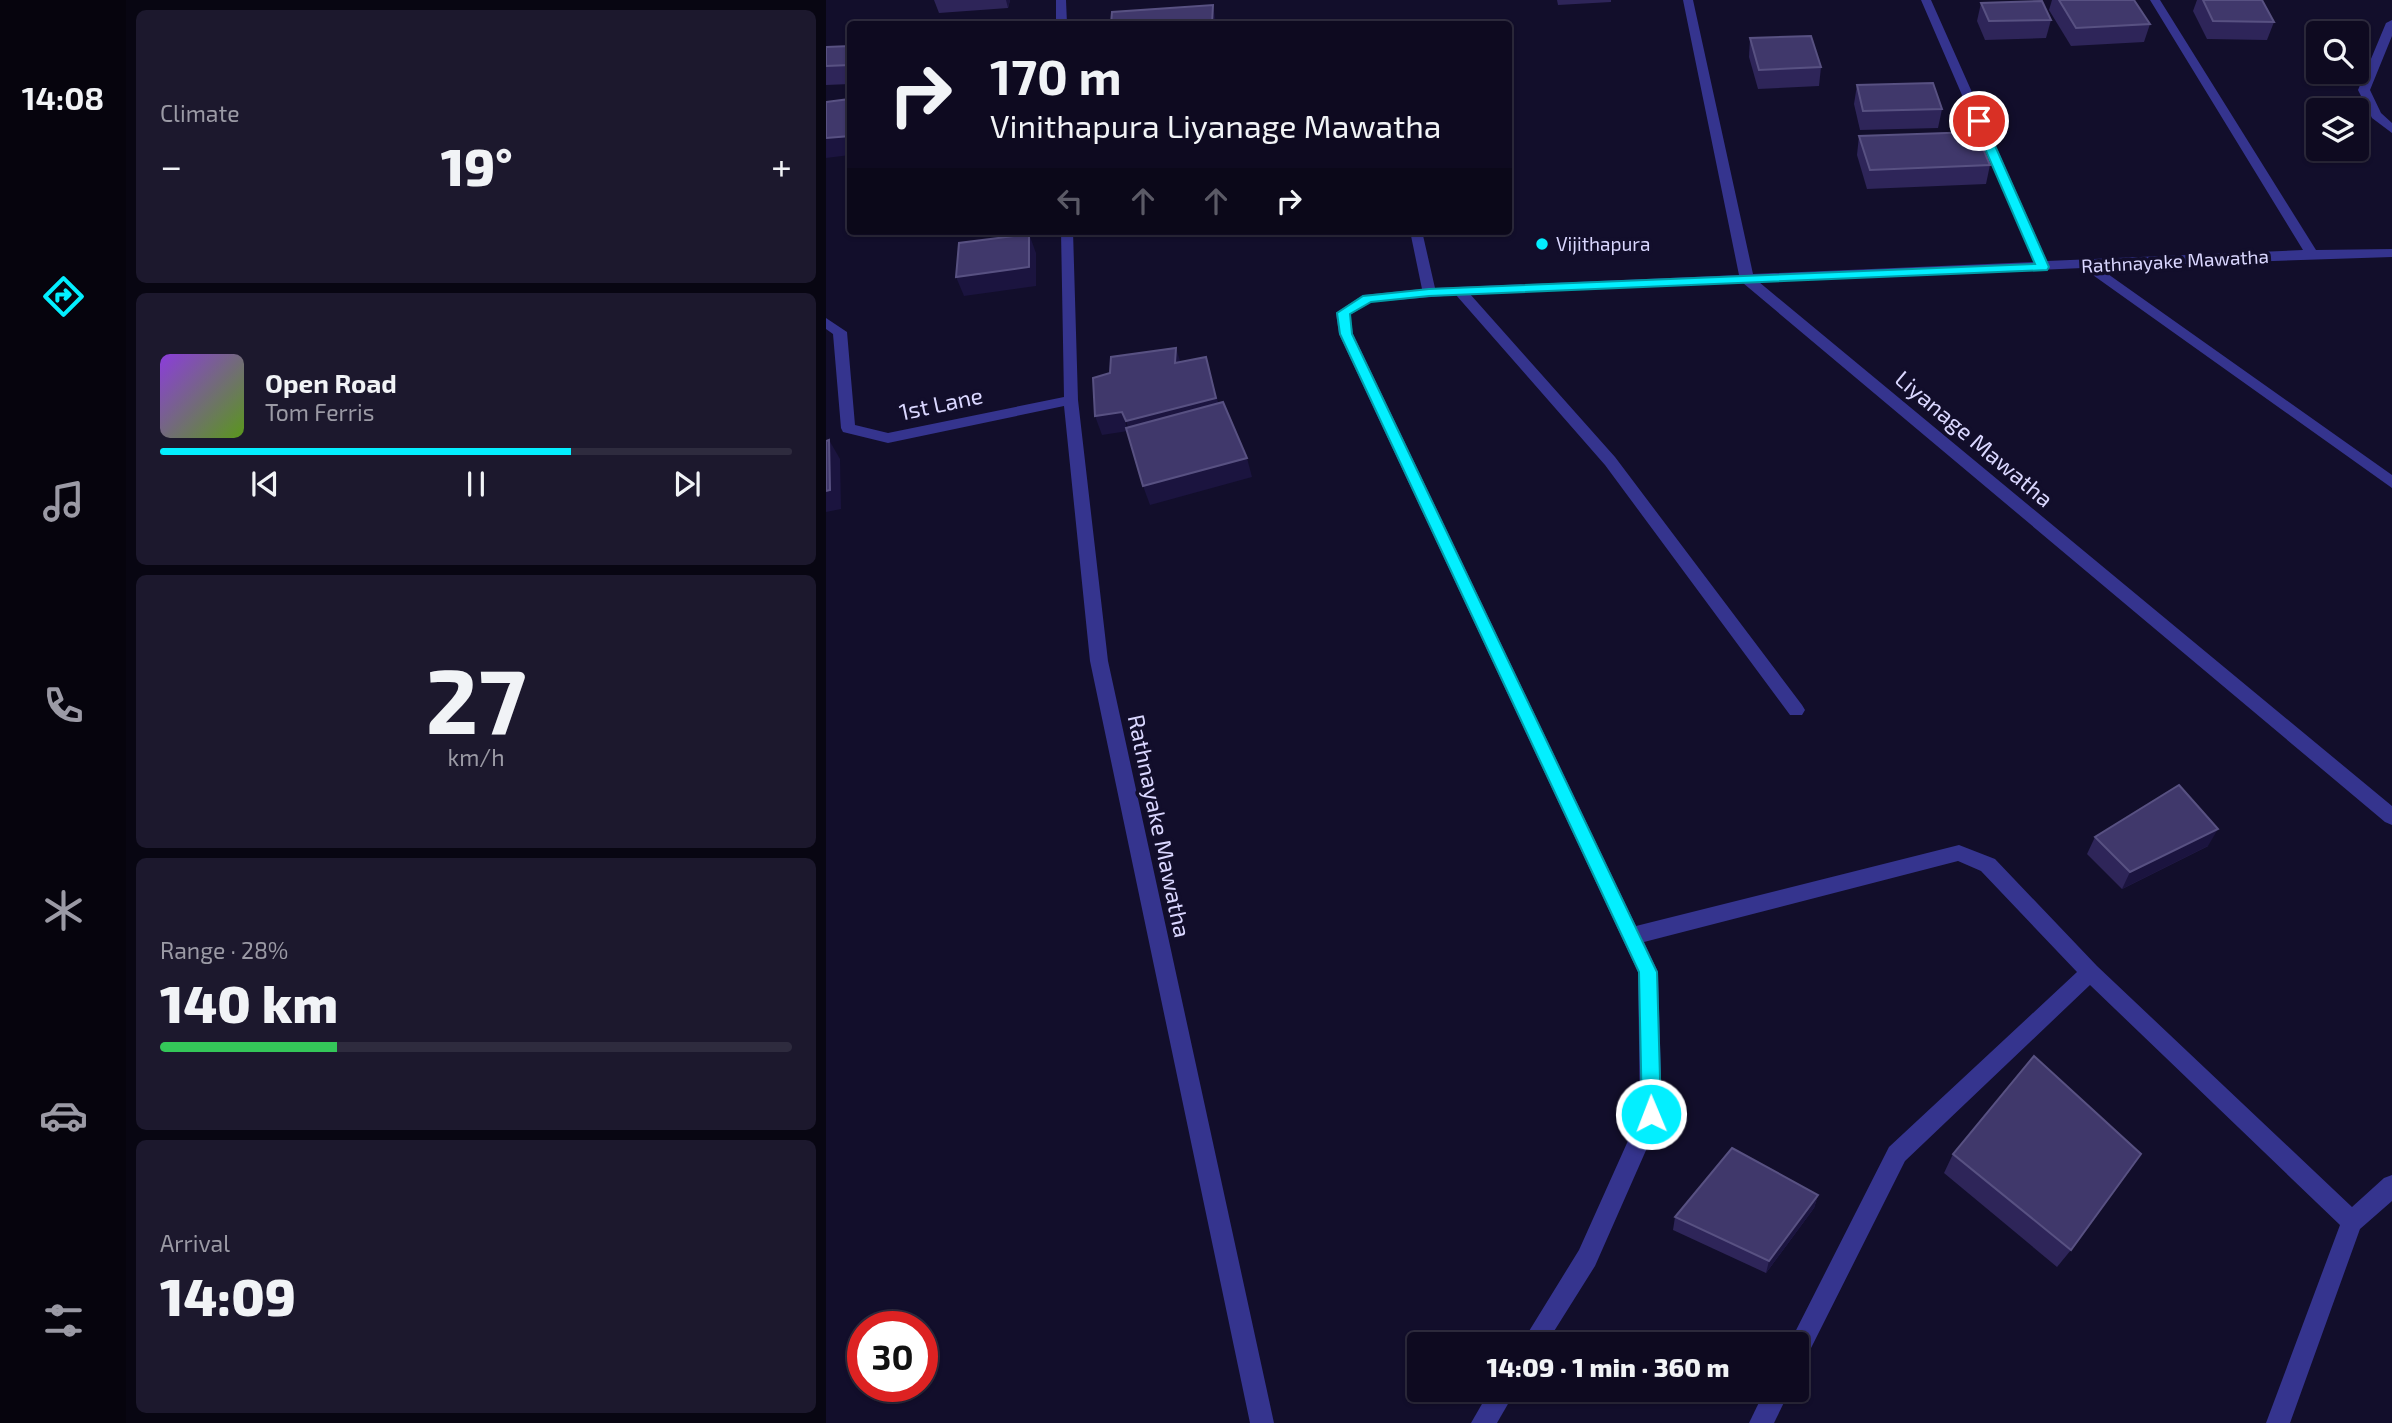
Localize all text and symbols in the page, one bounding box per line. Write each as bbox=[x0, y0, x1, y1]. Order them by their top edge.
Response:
map controls bbox=[2306, 21, 2369, 161]
button: search bbox=[2306, 21, 2369, 84]
text: 170 m bbox=[990, 46, 1122, 105]
icon: right bbox=[875, 49, 966, 140]
text: 14:08 bbox=[22, 78, 104, 116]
pin bbox=[1949, 91, 2009, 151]
button: layers bbox=[2306, 98, 2369, 161]
text: Climate bbox=[160, 99, 240, 127]
icon: arrive bbox=[1960, 102, 1998, 140]
text: Vinithapura Liyanage Mawatha bbox=[990, 106, 1441, 144]
text: 19° bbox=[441, 134, 513, 196]
text: − bbox=[160, 142, 182, 188]
text: + bbox=[771, 142, 792, 188]
icon: left bbox=[1051, 182, 1089, 220]
icon: ahead bbox=[1124, 182, 1162, 220]
icon: ahead bbox=[1197, 182, 1235, 220]
icon: right bbox=[1270, 182, 1308, 220]
place label: Vijithapura bbox=[1556, 232, 1650, 255]
marker: Vijithapura bbox=[1534, 236, 1550, 252]
street label: Rathnayake Mawatha bbox=[2081, 244, 2269, 277]
icon: directions bbox=[39, 272, 88, 321]
street label: Liyanage Mawatha bbox=[1890, 364, 2059, 512]
text: Open Road bbox=[265, 367, 397, 398]
street label: 1st Lane bbox=[896, 381, 985, 426]
text: Tom Ferris bbox=[265, 398, 374, 426]
icon: previous bbox=[246, 465, 284, 503]
icon: pause bbox=[457, 465, 495, 503]
icon: next bbox=[668, 465, 706, 503]
icon: music bbox=[39, 477, 88, 526]
text: 27 bbox=[426, 643, 526, 752]
icon: phone bbox=[39, 681, 88, 730]
street label: Rathnayake Mawatha bbox=[1123, 712, 1197, 940]
text: km/h bbox=[447, 743, 505, 771]
icon: climate bbox=[39, 886, 88, 935]
text: Range · 28% bbox=[160, 936, 288, 964]
text: 140 km bbox=[160, 971, 338, 1033]
position arrow bbox=[1614, 1077, 1688, 1151]
icon: car bbox=[39, 1091, 88, 1140]
text: Arrival bbox=[160, 1229, 230, 1257]
text: 14:09 bbox=[160, 1264, 296, 1326]
icon: filters bbox=[39, 1296, 88, 1345]
speed limit sign: 30 bbox=[847, 1311, 938, 1402]
text: 14:09 · 1 min · 360 m bbox=[1486, 1351, 1730, 1382]

